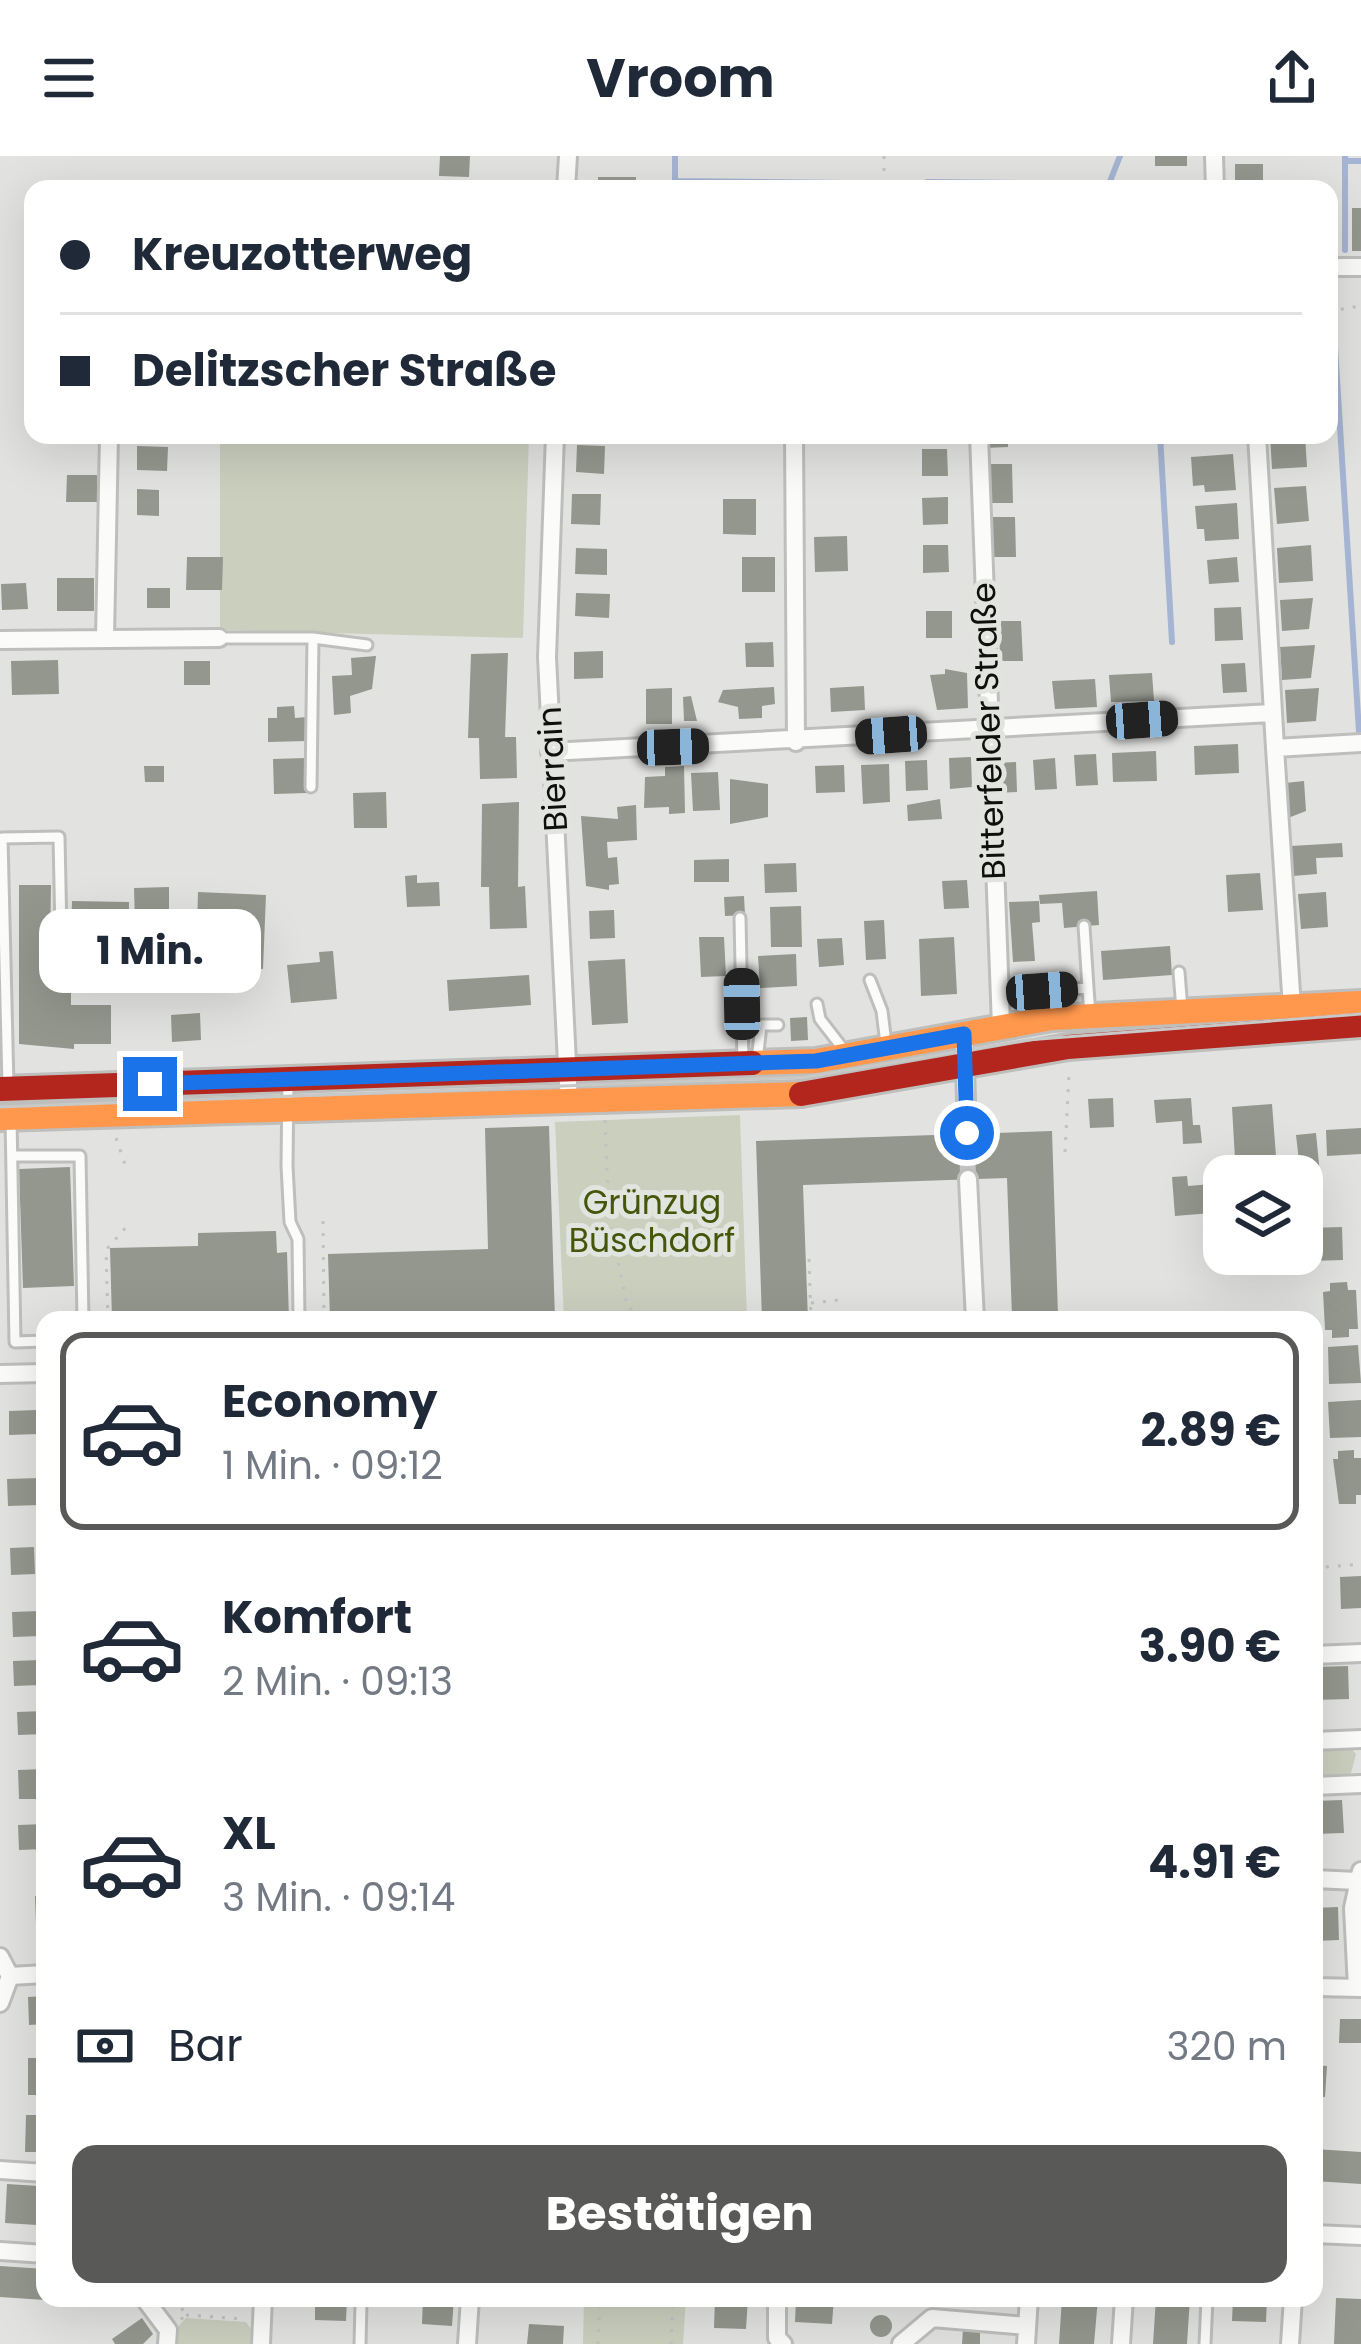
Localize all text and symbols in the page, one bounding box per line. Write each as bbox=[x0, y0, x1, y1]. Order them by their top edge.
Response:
text: Vroom bbox=[586, 40, 775, 116]
icon: menu bbox=[36, 45, 102, 111]
icon: share bbox=[1259, 45, 1325, 111]
text: Kreuzotterweg bbox=[132, 223, 472, 286]
text: Delitzscher Straße bbox=[132, 339, 556, 402]
street label: Bitterfelder Straße bbox=[960, 582, 1017, 880]
car bbox=[1105, 700, 1179, 740]
street label: Bierrain bbox=[526, 705, 579, 833]
car bbox=[854, 715, 928, 755]
car bbox=[636, 728, 710, 766]
callout: 1 Min. bbox=[39, 910, 261, 994]
text: 1 Min. bbox=[96, 923, 204, 978]
car bbox=[723, 968, 761, 1040]
car bbox=[1005, 971, 1079, 1011]
route end bbox=[123, 1057, 177, 1111]
route start bbox=[940, 1106, 994, 1160]
map controls bbox=[1203, 1155, 1323, 1275]
button: layers bbox=[1203, 1155, 1323, 1275]
park label: Grünzug Büschdorf bbox=[569, 1179, 735, 1264]
text: Economy bbox=[222, 1370, 437, 1433]
icon: car bbox=[78, 1377, 186, 1485]
text: 2.89 € bbox=[1140, 1399, 1281, 1462]
text: 1 Min. · 09:12 bbox=[222, 1438, 443, 1493]
text: Komfort bbox=[222, 1586, 412, 1649]
icon: car bbox=[78, 1593, 186, 1701]
text: 3.90 € bbox=[1139, 1615, 1281, 1678]
text: 2 Min. · 09:13 bbox=[222, 1654, 453, 1709]
text: XL bbox=[222, 1802, 276, 1865]
icon: car bbox=[78, 1809, 186, 1917]
text: 4.91 € bbox=[1148, 1831, 1281, 1894]
text: 3 Min. · 09:14 bbox=[222, 1870, 455, 1925]
icon: cash bbox=[72, 2013, 138, 2079]
text: Bar bbox=[168, 2014, 243, 2077]
text: 320 m bbox=[1167, 2019, 1287, 2074]
button: Bestätigen bbox=[72, 2145, 1287, 2283]

